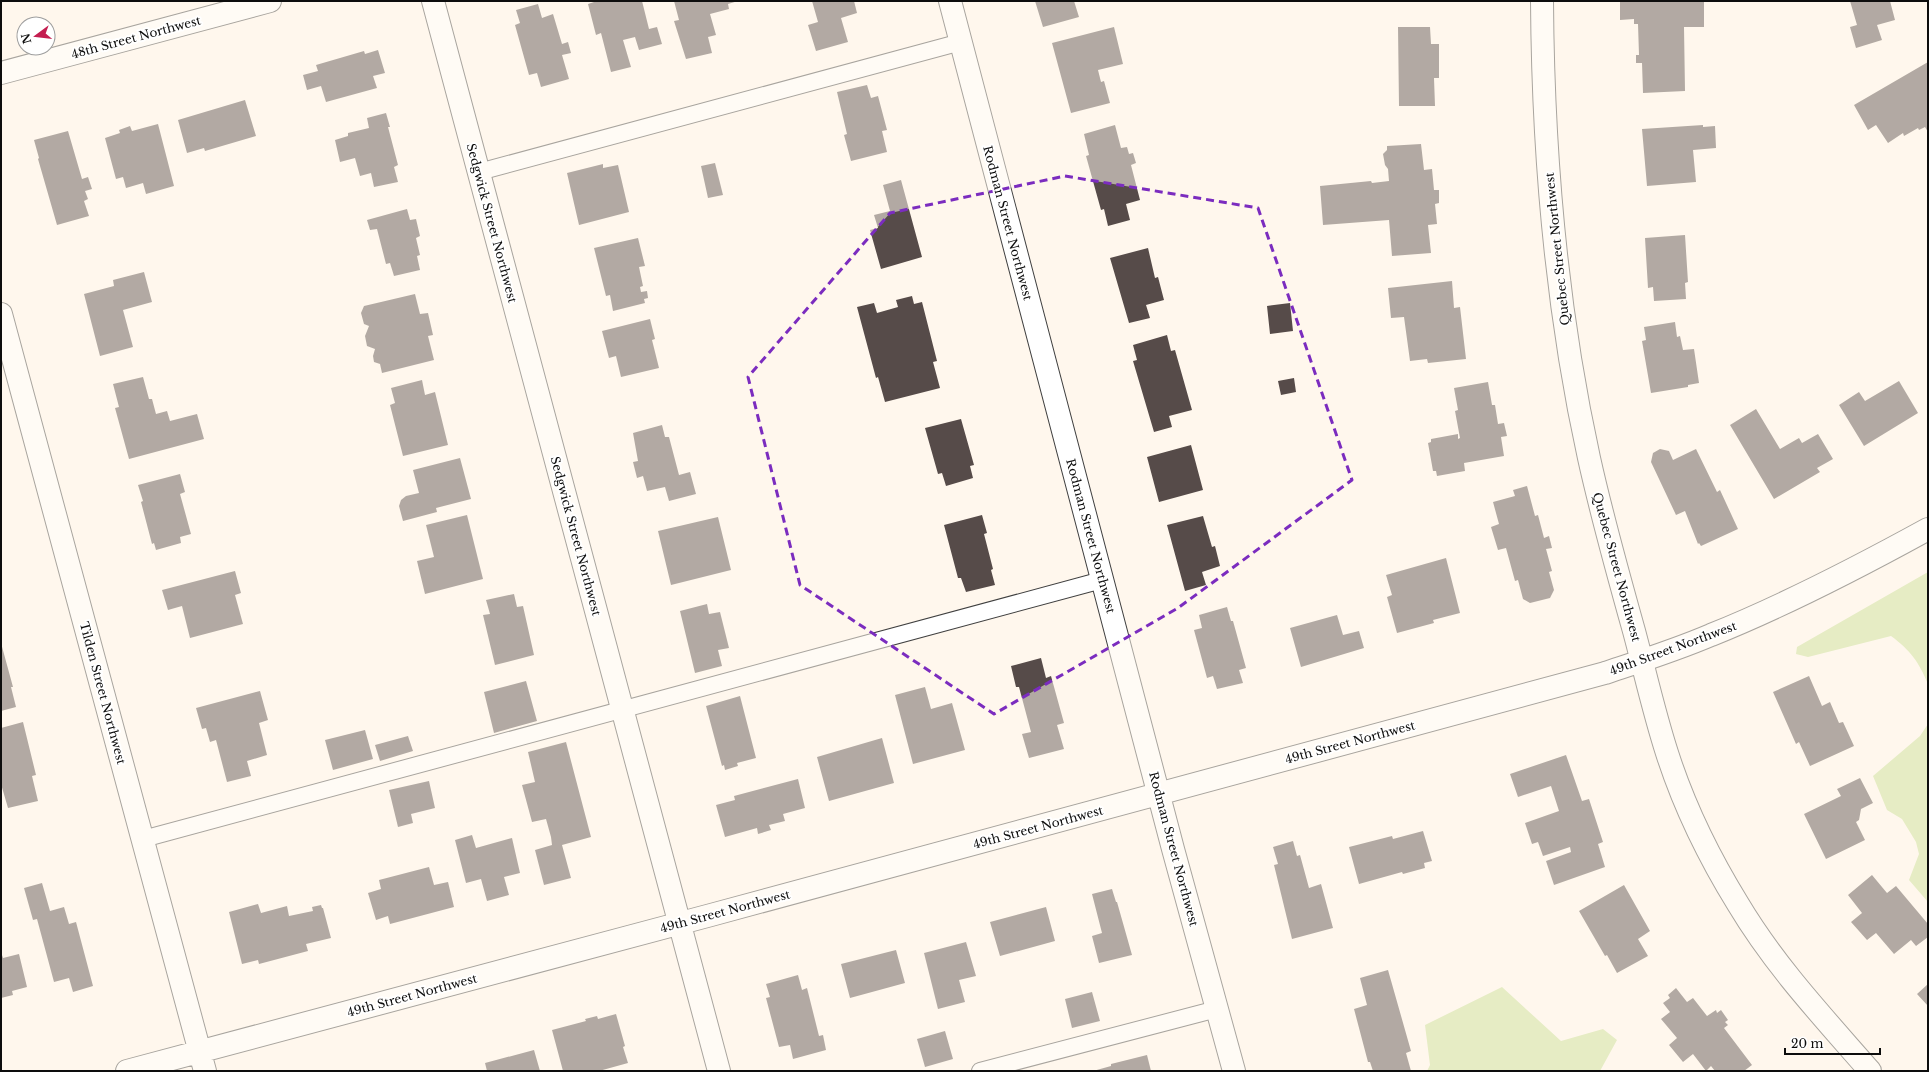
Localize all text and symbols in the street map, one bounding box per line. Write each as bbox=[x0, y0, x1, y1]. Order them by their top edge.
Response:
street label: 48th Street Northwest bbox=[70, 12, 203, 62]
north arrow bbox=[16, 16, 56, 56]
text: N bbox=[18, 31, 34, 45]
street label: Sedgwick Street Northwest bbox=[463, 142, 521, 305]
street label: Rodman Street Northwest bbox=[980, 144, 1036, 302]
street label: Quebec Street Northwest bbox=[1541, 171, 1573, 326]
street label: Sedgwick Street Northwest bbox=[547, 455, 605, 618]
street label: Rodman Street Northwest bbox=[1063, 457, 1119, 615]
street label: Quebec Street Northwest bbox=[1590, 491, 1644, 644]
street label: 49th Street Northwest bbox=[1607, 618, 1739, 678]
street label: Tilden Street Northwest bbox=[77, 620, 129, 766]
street label: 49th Street Northwest bbox=[1283, 717, 1417, 767]
street label: Rodman Street Northwest bbox=[1146, 770, 1202, 928]
street label: 49th Street Northwest bbox=[971, 802, 1105, 852]
street label: 49th Street Northwest bbox=[658, 886, 792, 936]
street label: 49th Street Northwest bbox=[345, 970, 479, 1020]
scale bar bbox=[1785, 1030, 1880, 1056]
text: 20 m bbox=[1791, 1036, 1823, 1051]

